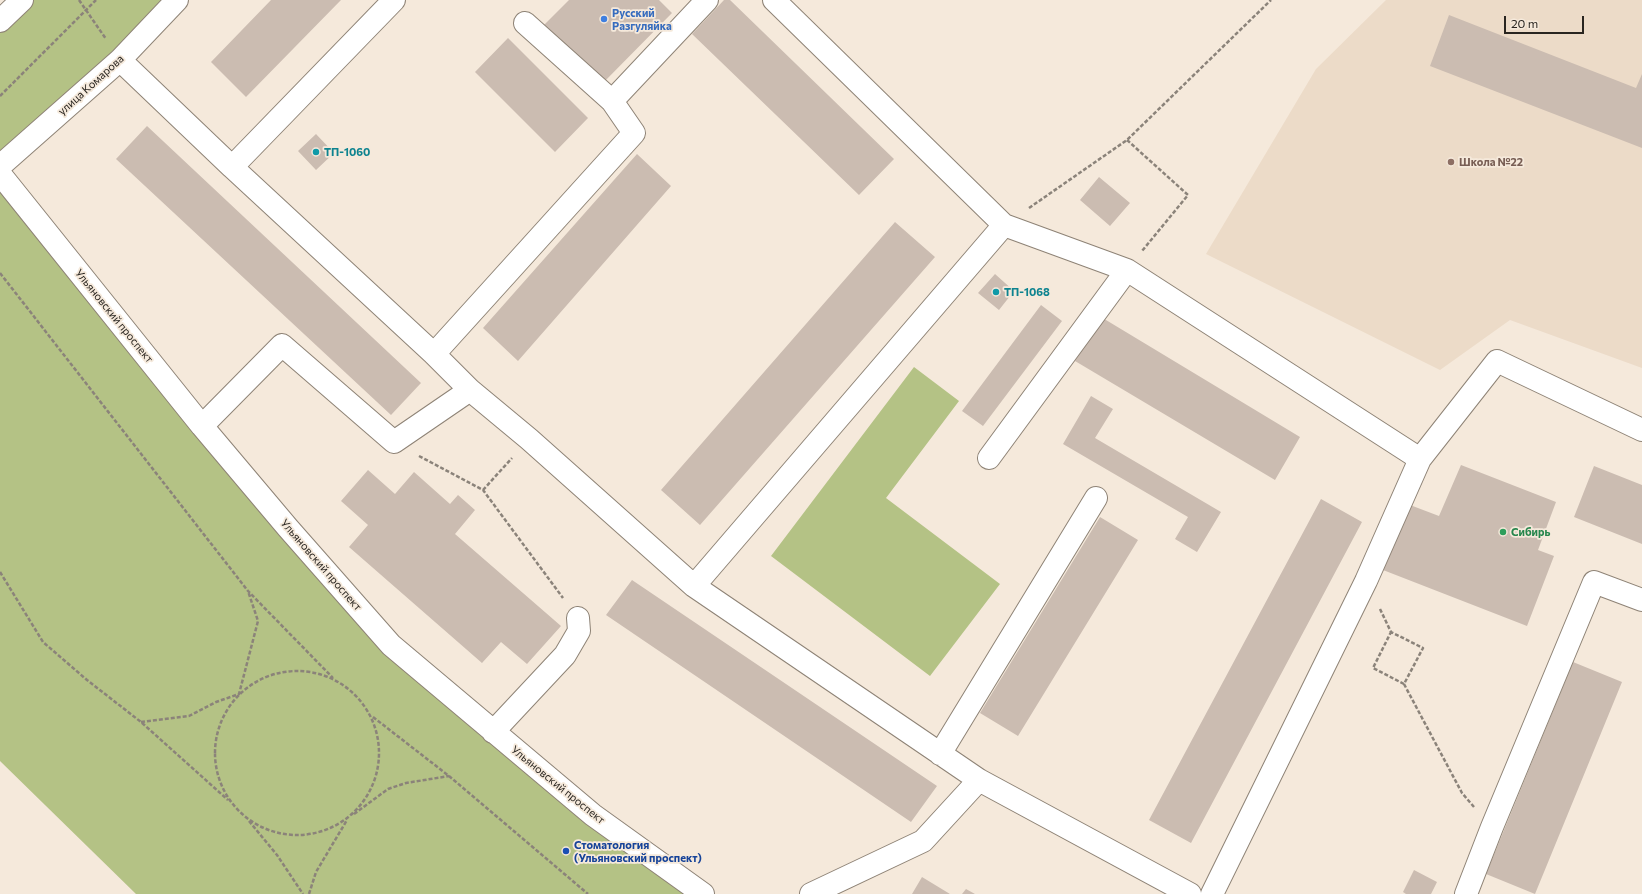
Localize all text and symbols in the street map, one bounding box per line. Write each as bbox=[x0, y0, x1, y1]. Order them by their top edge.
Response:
place label: Русский Разгуляйка bbox=[612, 6, 672, 32]
scale bar bbox=[1506, 8, 1586, 34]
marker: Русский Разгуляйка bbox=[599, 14, 609, 24]
text: 20 m bbox=[1511, 16, 1538, 30]
street label: улица Комарова bbox=[55, 52, 127, 118]
place label: ТП-1060 bbox=[324, 145, 370, 159]
marker: ТП-1060 bbox=[311, 147, 321, 157]
place label: Школа №22 bbox=[1459, 155, 1523, 169]
marker: Школа №22 bbox=[1446, 157, 1456, 167]
street label: Ульяновский проспект bbox=[72, 266, 156, 366]
place label: ТП-1068 bbox=[1004, 285, 1050, 299]
marker: ТП-1068 bbox=[991, 287, 1001, 297]
street label: Ульяновский проспект bbox=[278, 517, 364, 613]
place label: Сибирь bbox=[1511, 525, 1550, 539]
marker: Сибирь bbox=[1498, 527, 1508, 537]
street label: Ульяновский проспект bbox=[508, 743, 608, 827]
place label: Стоматология (Ульяновский проспект) bbox=[574, 838, 702, 864]
marker: Стоматология (Ульяновский проспект) bbox=[561, 846, 571, 856]

